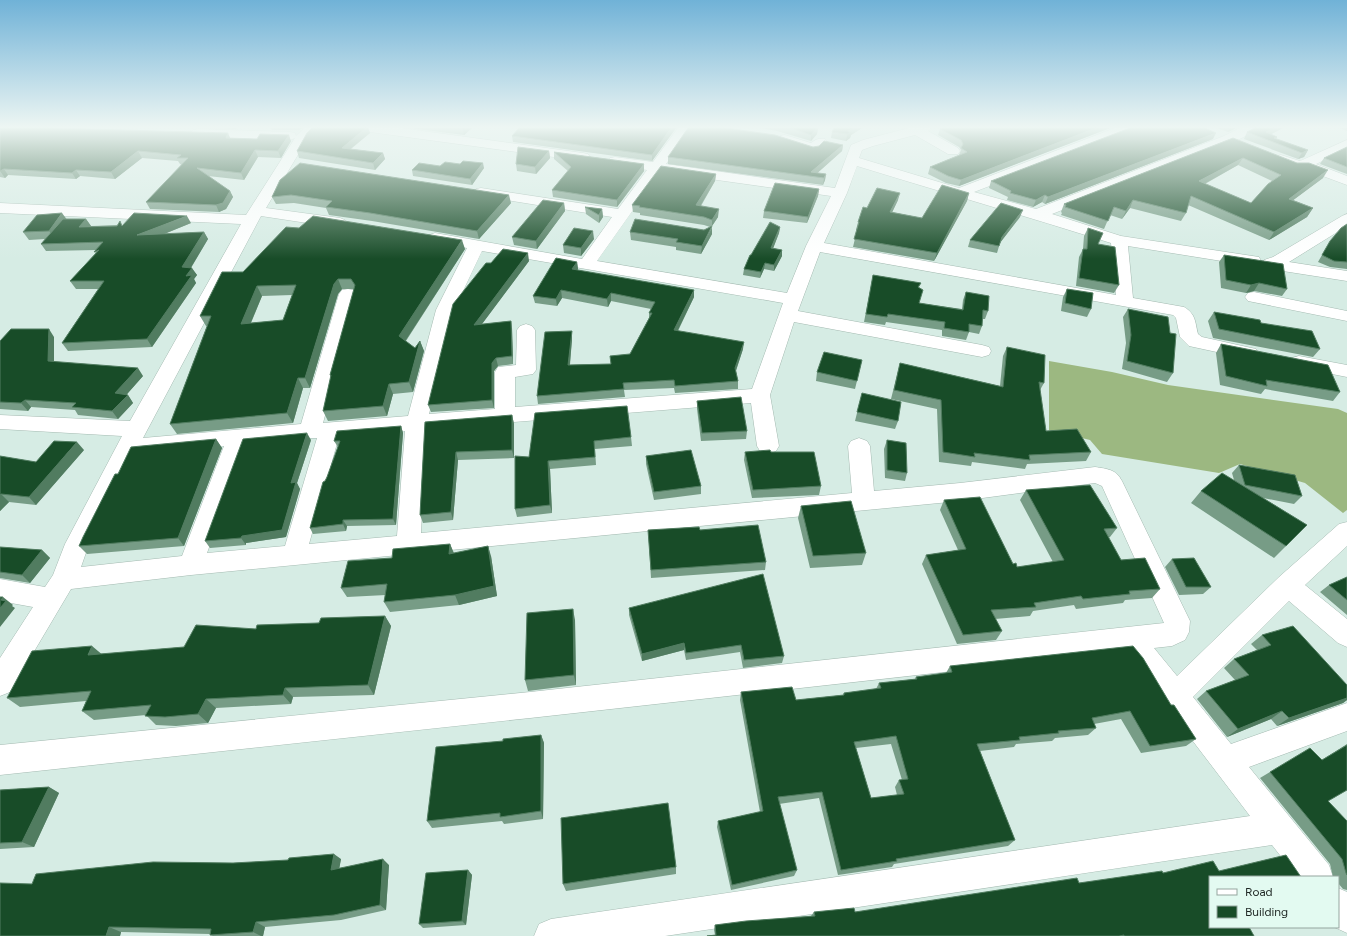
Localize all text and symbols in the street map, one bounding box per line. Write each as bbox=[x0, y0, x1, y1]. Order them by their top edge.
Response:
legend bbox=[1209, 876, 1339, 928]
text: Road bbox=[1245, 885, 1273, 899]
text: Building bbox=[1245, 905, 1288, 919]

